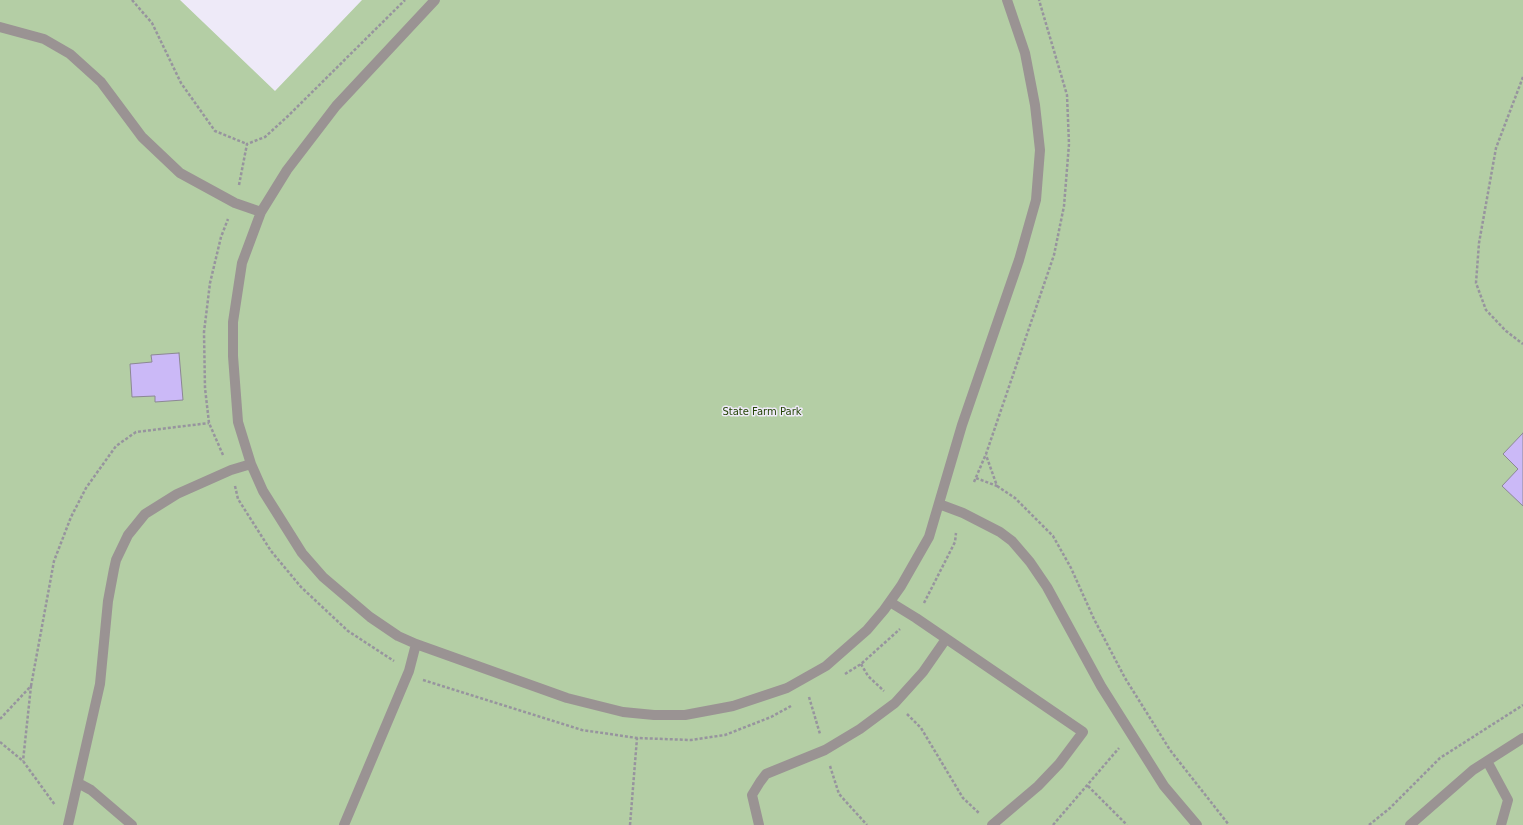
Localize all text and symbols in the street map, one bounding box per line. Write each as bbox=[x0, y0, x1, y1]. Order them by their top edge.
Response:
park label: State Farm Park bbox=[722, 406, 802, 418]

